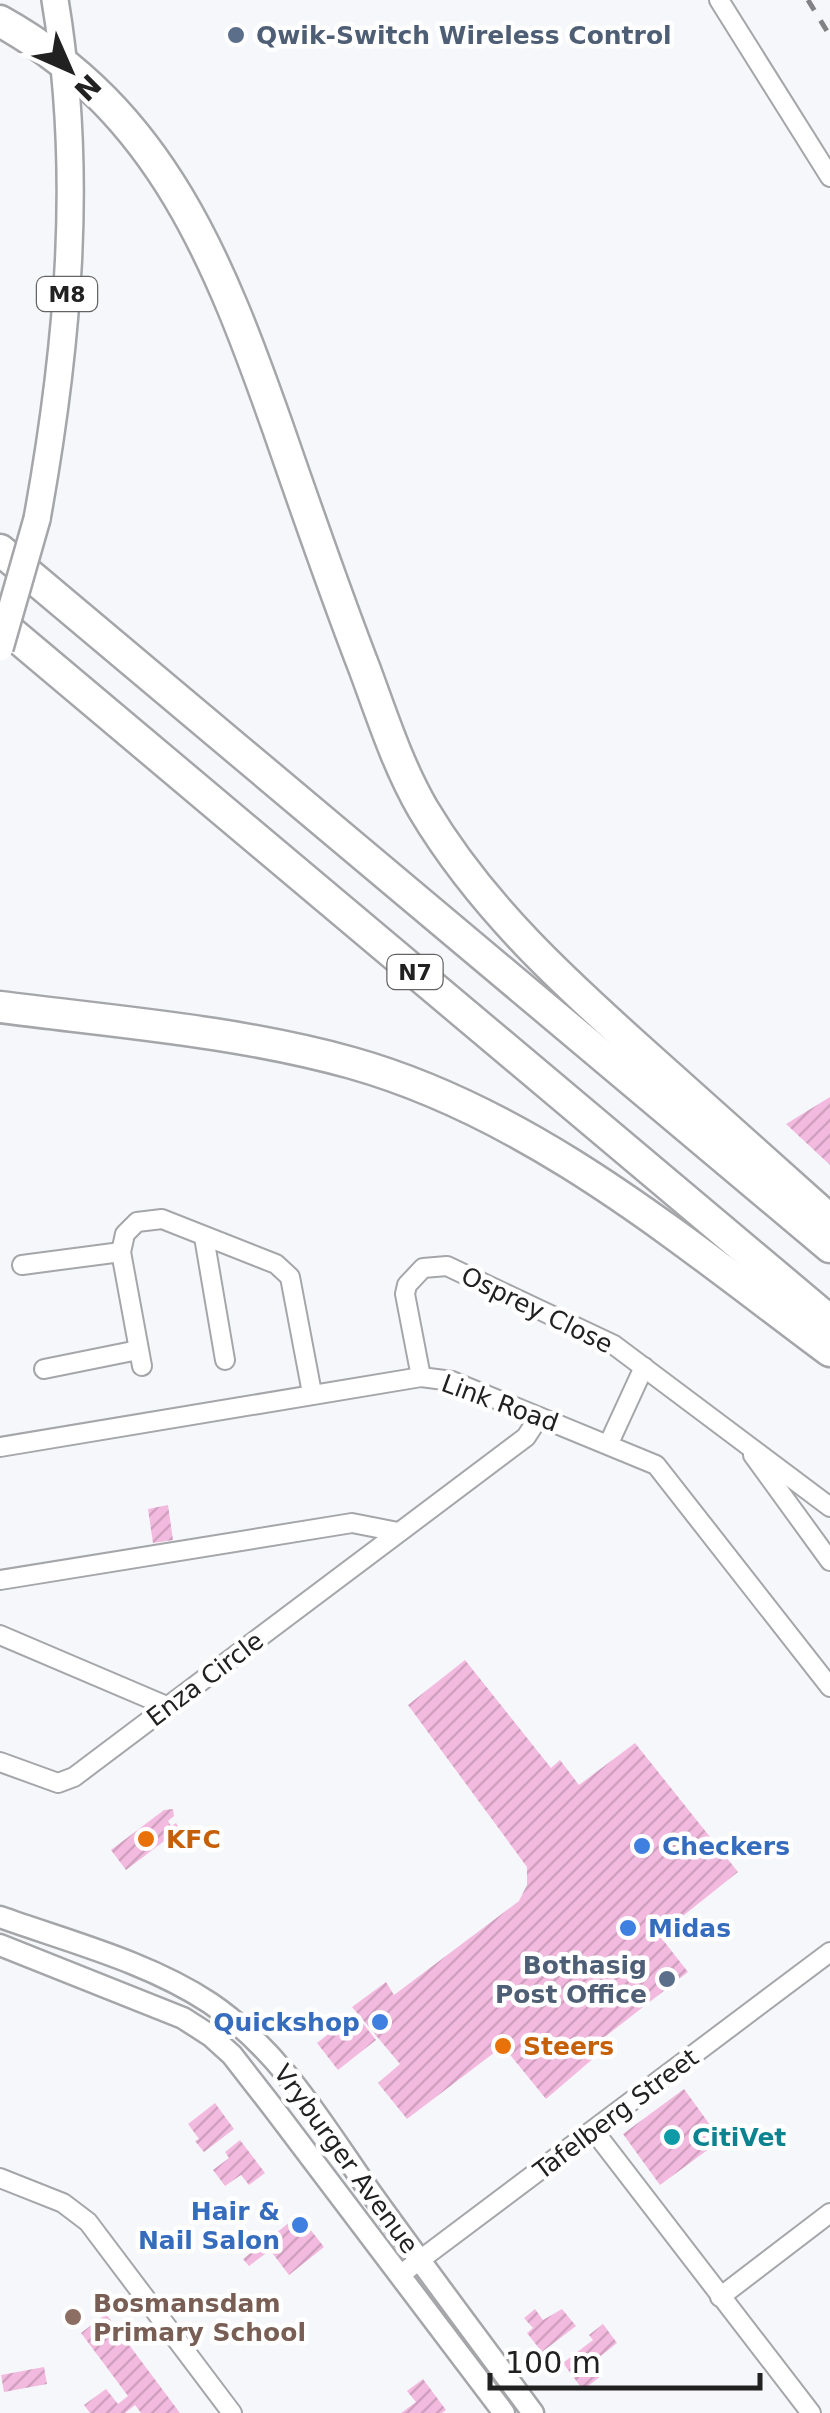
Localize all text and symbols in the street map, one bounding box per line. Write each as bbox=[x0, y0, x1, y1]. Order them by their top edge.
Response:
north arrow bbox=[20, 20, 120, 120]
place label: Qwik-Switch Wireless Control bbox=[256, 21, 672, 50]
marker: Qwik-Switch Wireless Control bbox=[225, 24, 247, 46]
text: N bbox=[67, 67, 107, 107]
road number: M8 bbox=[37, 277, 97, 311]
road number: N7 bbox=[388, 955, 442, 989]
street label: Osprey Close bbox=[457, 1261, 617, 1359]
street label: Link Road bbox=[438, 1369, 562, 1437]
street label: Enza Circle bbox=[141, 1626, 269, 1732]
place label: KFC bbox=[166, 1825, 221, 1854]
marker: KFC bbox=[135, 1828, 157, 1850]
place label: Checkers bbox=[662, 1832, 790, 1861]
marker: Checkers bbox=[631, 1835, 653, 1857]
place label: Midas bbox=[648, 1914, 731, 1943]
marker: Midas bbox=[617, 1917, 639, 1939]
place label: Bothasig Post Office bbox=[495, 1951, 647, 2009]
marker: Bothasig Post Office bbox=[656, 1968, 678, 1990]
place label: Quickshop bbox=[213, 2008, 360, 2037]
marker: Quickshop bbox=[369, 2011, 391, 2033]
place label: Steers bbox=[523, 2032, 614, 2061]
marker: Steers bbox=[492, 2035, 514, 2057]
street label: Tafelberg Street bbox=[527, 2043, 704, 2186]
street label: Vryburger Avenue bbox=[268, 2059, 424, 2259]
place label: CitiVet bbox=[692, 2123, 786, 2152]
marker: CitiVet bbox=[661, 2126, 683, 2148]
place label: Hair & Nail Salon bbox=[138, 2197, 280, 2255]
marker: Hair & Nail Salon bbox=[289, 2214, 311, 2236]
place label: Bosmansdam Primary School bbox=[93, 2289, 306, 2347]
marker: Bosmansdam Primary School bbox=[62, 2306, 84, 2328]
scale bar bbox=[490, 2328, 760, 2390]
text: 100 m bbox=[505, 2345, 601, 2380]

